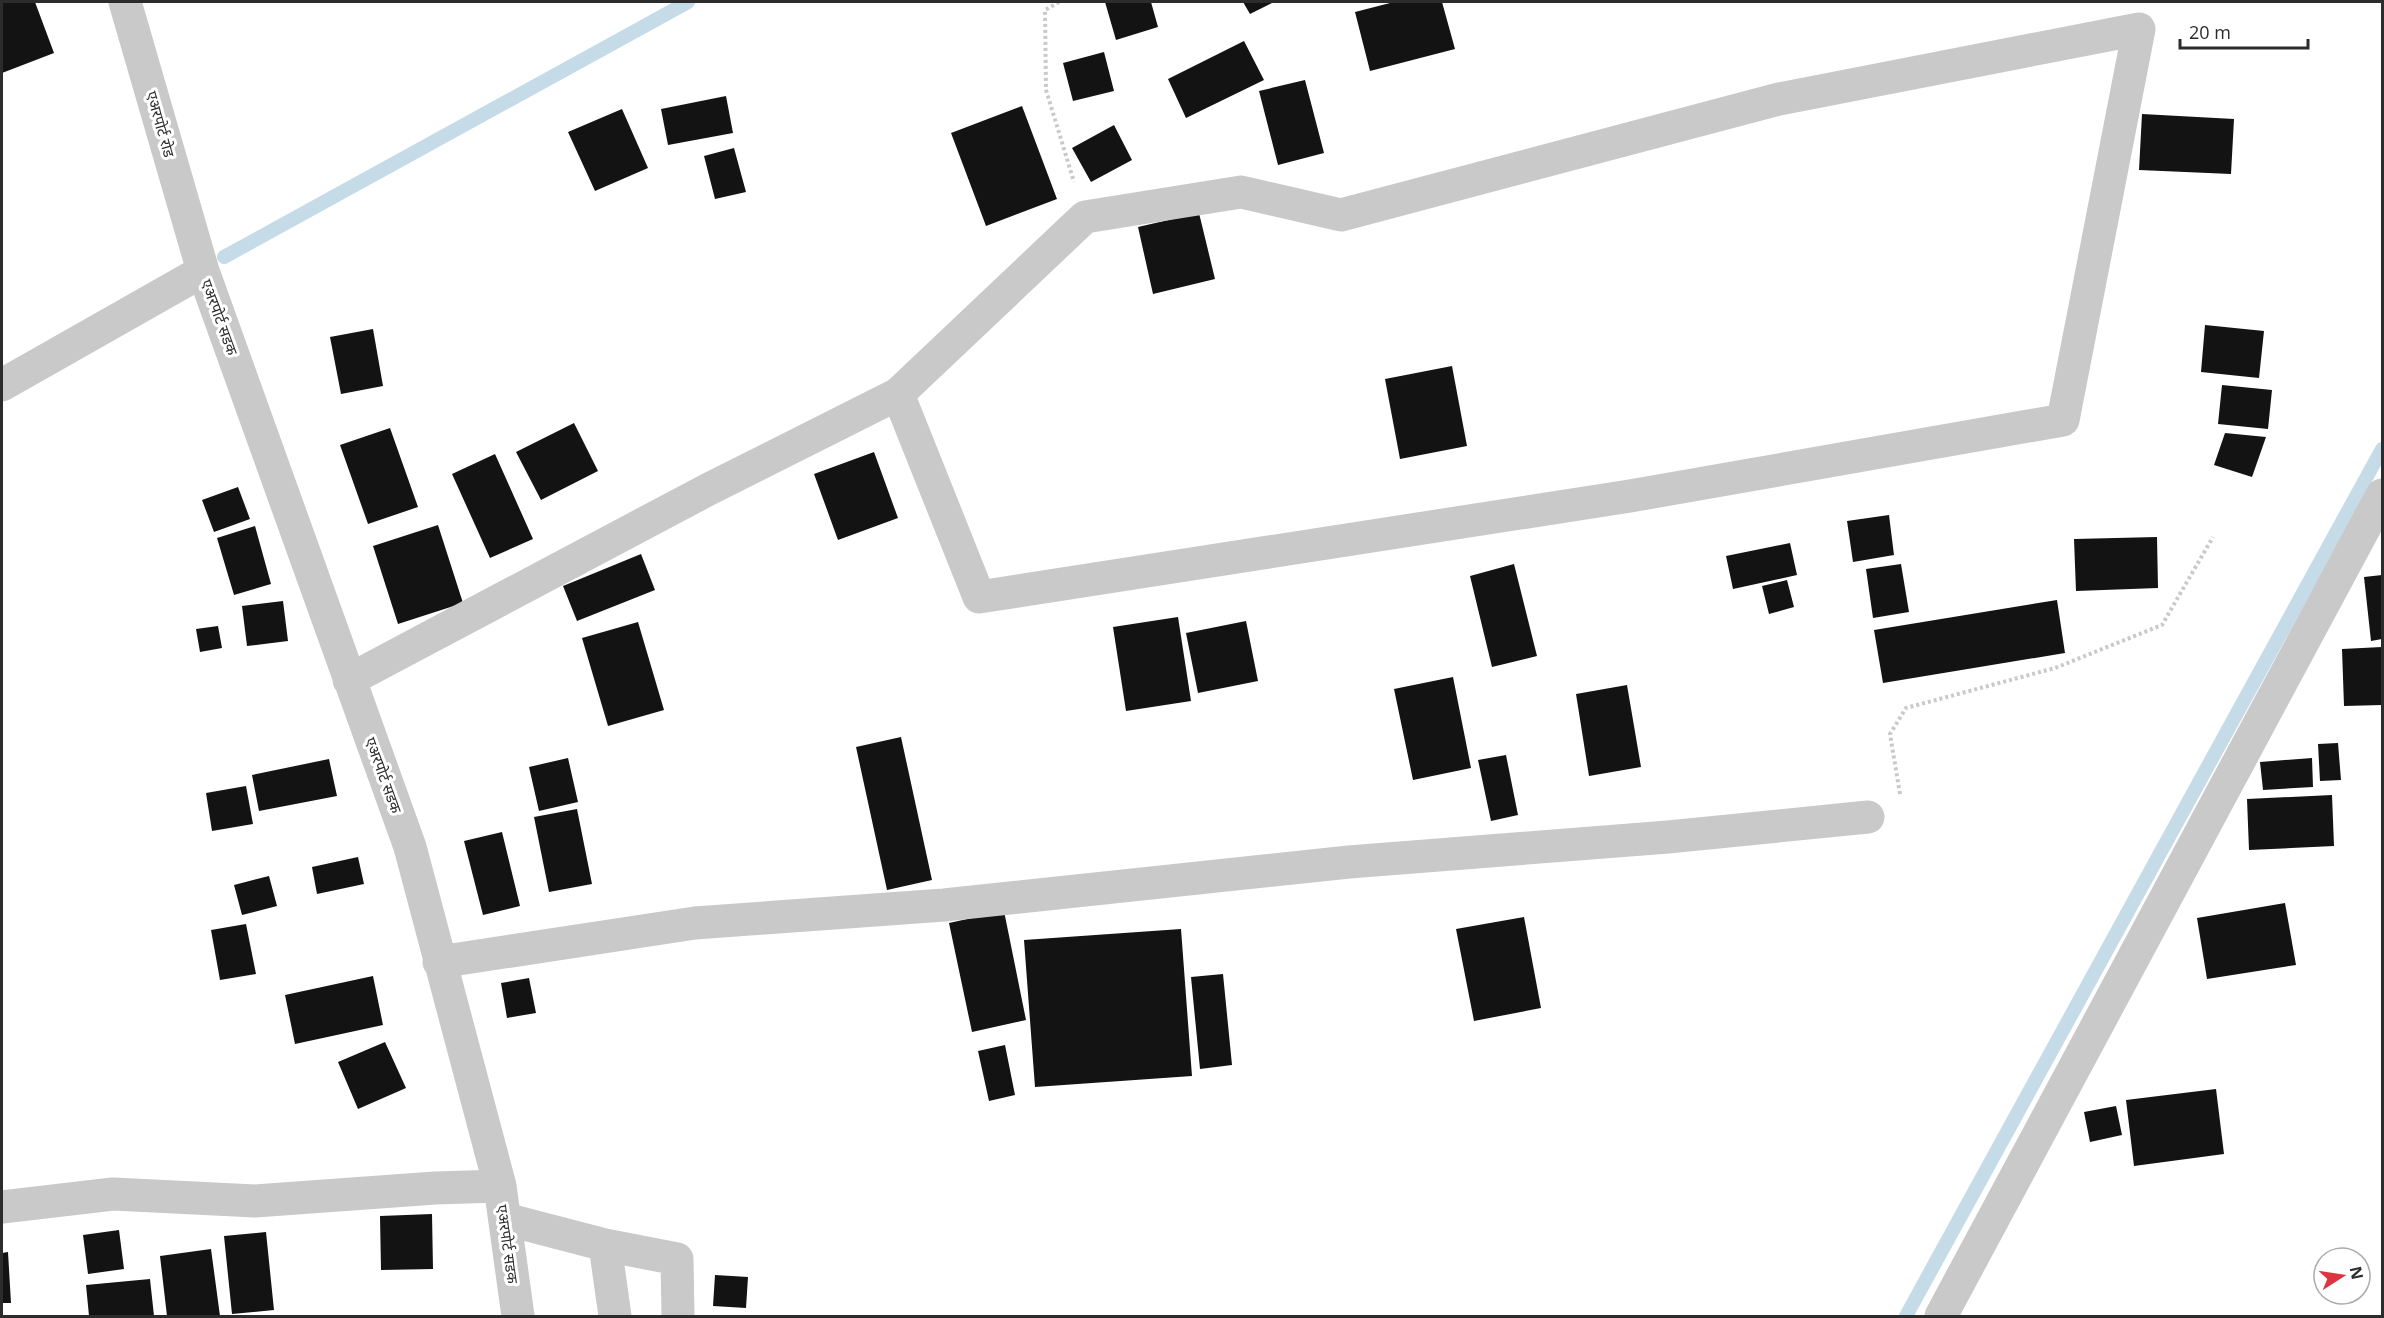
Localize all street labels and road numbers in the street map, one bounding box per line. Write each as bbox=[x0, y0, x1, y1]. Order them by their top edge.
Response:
street label: एअरपोर्ट रोड bbox=[142, 89, 180, 160]
street label: एअरपोर्ट सडक bbox=[197, 276, 243, 358]
street label: एअरपोर्ट सडक bbox=[361, 734, 407, 816]
street label: एअरपोर्ट सडक bbox=[493, 1203, 523, 1285]

